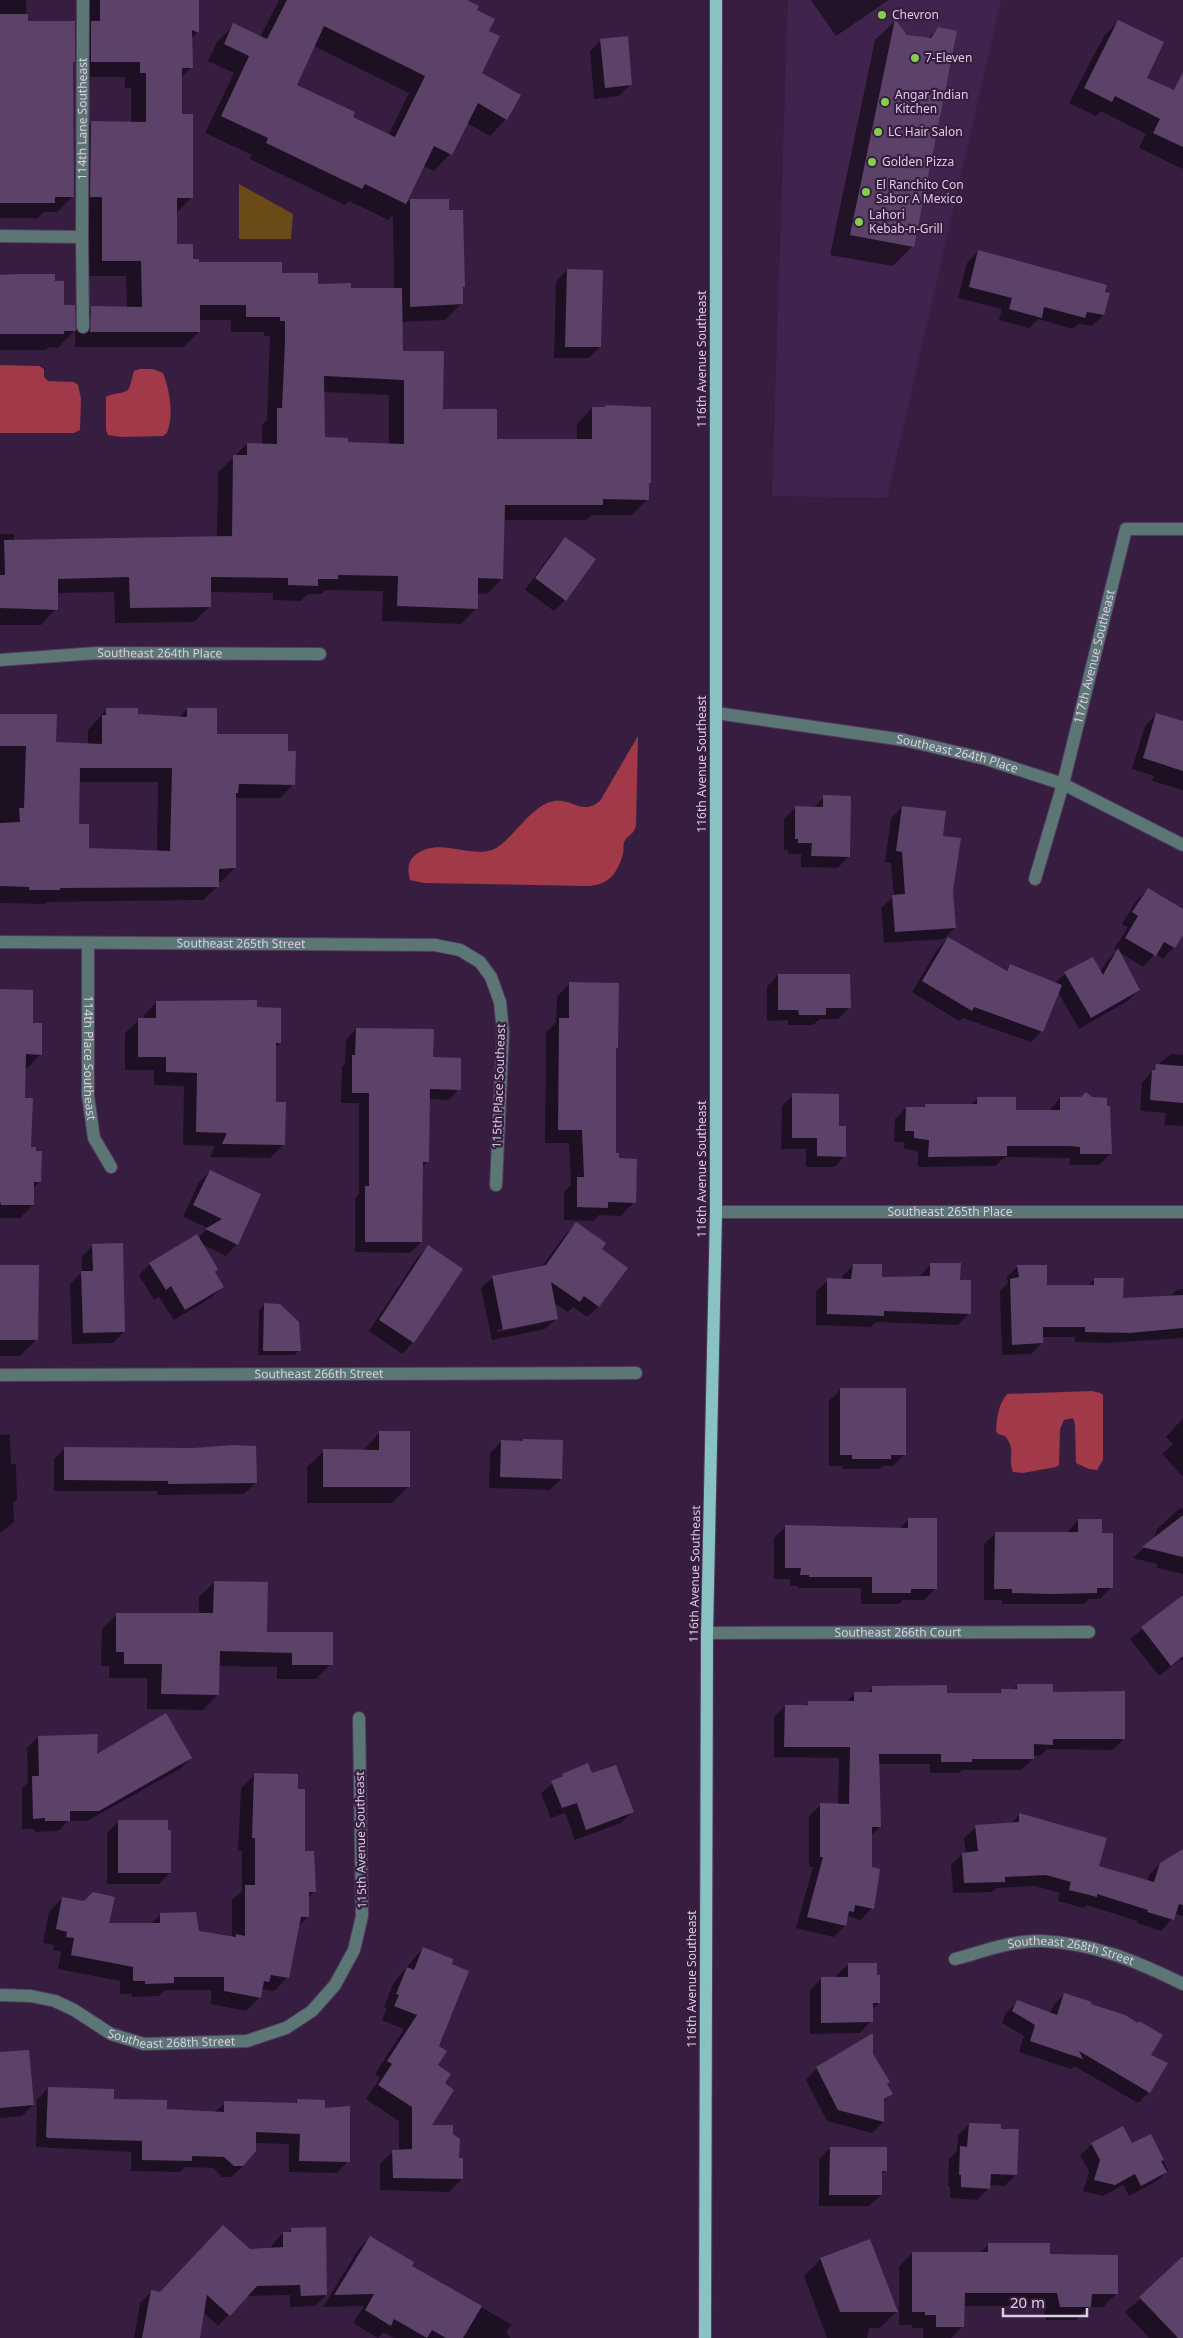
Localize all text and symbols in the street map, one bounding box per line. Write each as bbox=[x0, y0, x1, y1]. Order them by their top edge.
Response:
place label: Chevron bbox=[892, 6, 939, 23]
marker: Chevron bbox=[876, 9, 888, 21]
place label: 7-Eleven bbox=[925, 49, 972, 66]
marker: 7-Eleven bbox=[909, 52, 921, 64]
street label: 114th Lane Southeast bbox=[73, 57, 91, 180]
place label: Angar Indian Kitchen bbox=[895, 86, 968, 117]
marker: Angar Indian Kitchen bbox=[879, 96, 891, 108]
place label: LC Hair Salon bbox=[888, 123, 963, 140]
marker: LC Hair Salon bbox=[872, 126, 884, 138]
place label: Golden Pizza bbox=[882, 153, 954, 170]
marker: Golden Pizza bbox=[866, 156, 878, 168]
place label: El Ranchito Con Sabor A Mexico bbox=[876, 176, 964, 207]
marker: El Ranchito Con Sabor A Mexico bbox=[860, 186, 872, 198]
place label: Lahori Kebab-n-Grill bbox=[869, 206, 943, 237]
marker: Lahori Kebab-n-Grill bbox=[853, 216, 865, 228]
street label: 116th Avenue Southeast bbox=[693, 290, 710, 428]
street label: 117th Avenue Southeast bbox=[1069, 587, 1119, 726]
street label: Southeast 264th Place bbox=[97, 644, 222, 662]
street label: 116th Avenue Southeast bbox=[693, 695, 710, 833]
street label: Southeast 264th Place bbox=[896, 730, 1021, 777]
street label: Southeast 265th Street bbox=[177, 934, 306, 952]
street label: 114th Place Southeast bbox=[80, 996, 100, 1122]
street label: 115th Place Southeast bbox=[488, 1023, 509, 1149]
street label: 116th Avenue Southeast bbox=[693, 1100, 710, 1238]
street label: Southeast 265th Place bbox=[888, 1203, 1013, 1220]
street label: Southeast 266th Street bbox=[255, 1365, 384, 1382]
street label: 116th Avenue Southeast bbox=[685, 1505, 704, 1643]
street label: Southeast 266th Court bbox=[835, 1623, 962, 1641]
street label: 115th Avenue Southeast bbox=[351, 1771, 370, 1909]
street label: 116th Avenue Southeast bbox=[683, 1910, 700, 2048]
street label: Southeast 268th Street bbox=[1006, 1932, 1137, 1969]
street label: Southeast 268th Street bbox=[106, 2024, 236, 2052]
scale bar bbox=[1003, 2286, 1087, 2318]
text: 20 m bbox=[1010, 2292, 1045, 2312]

